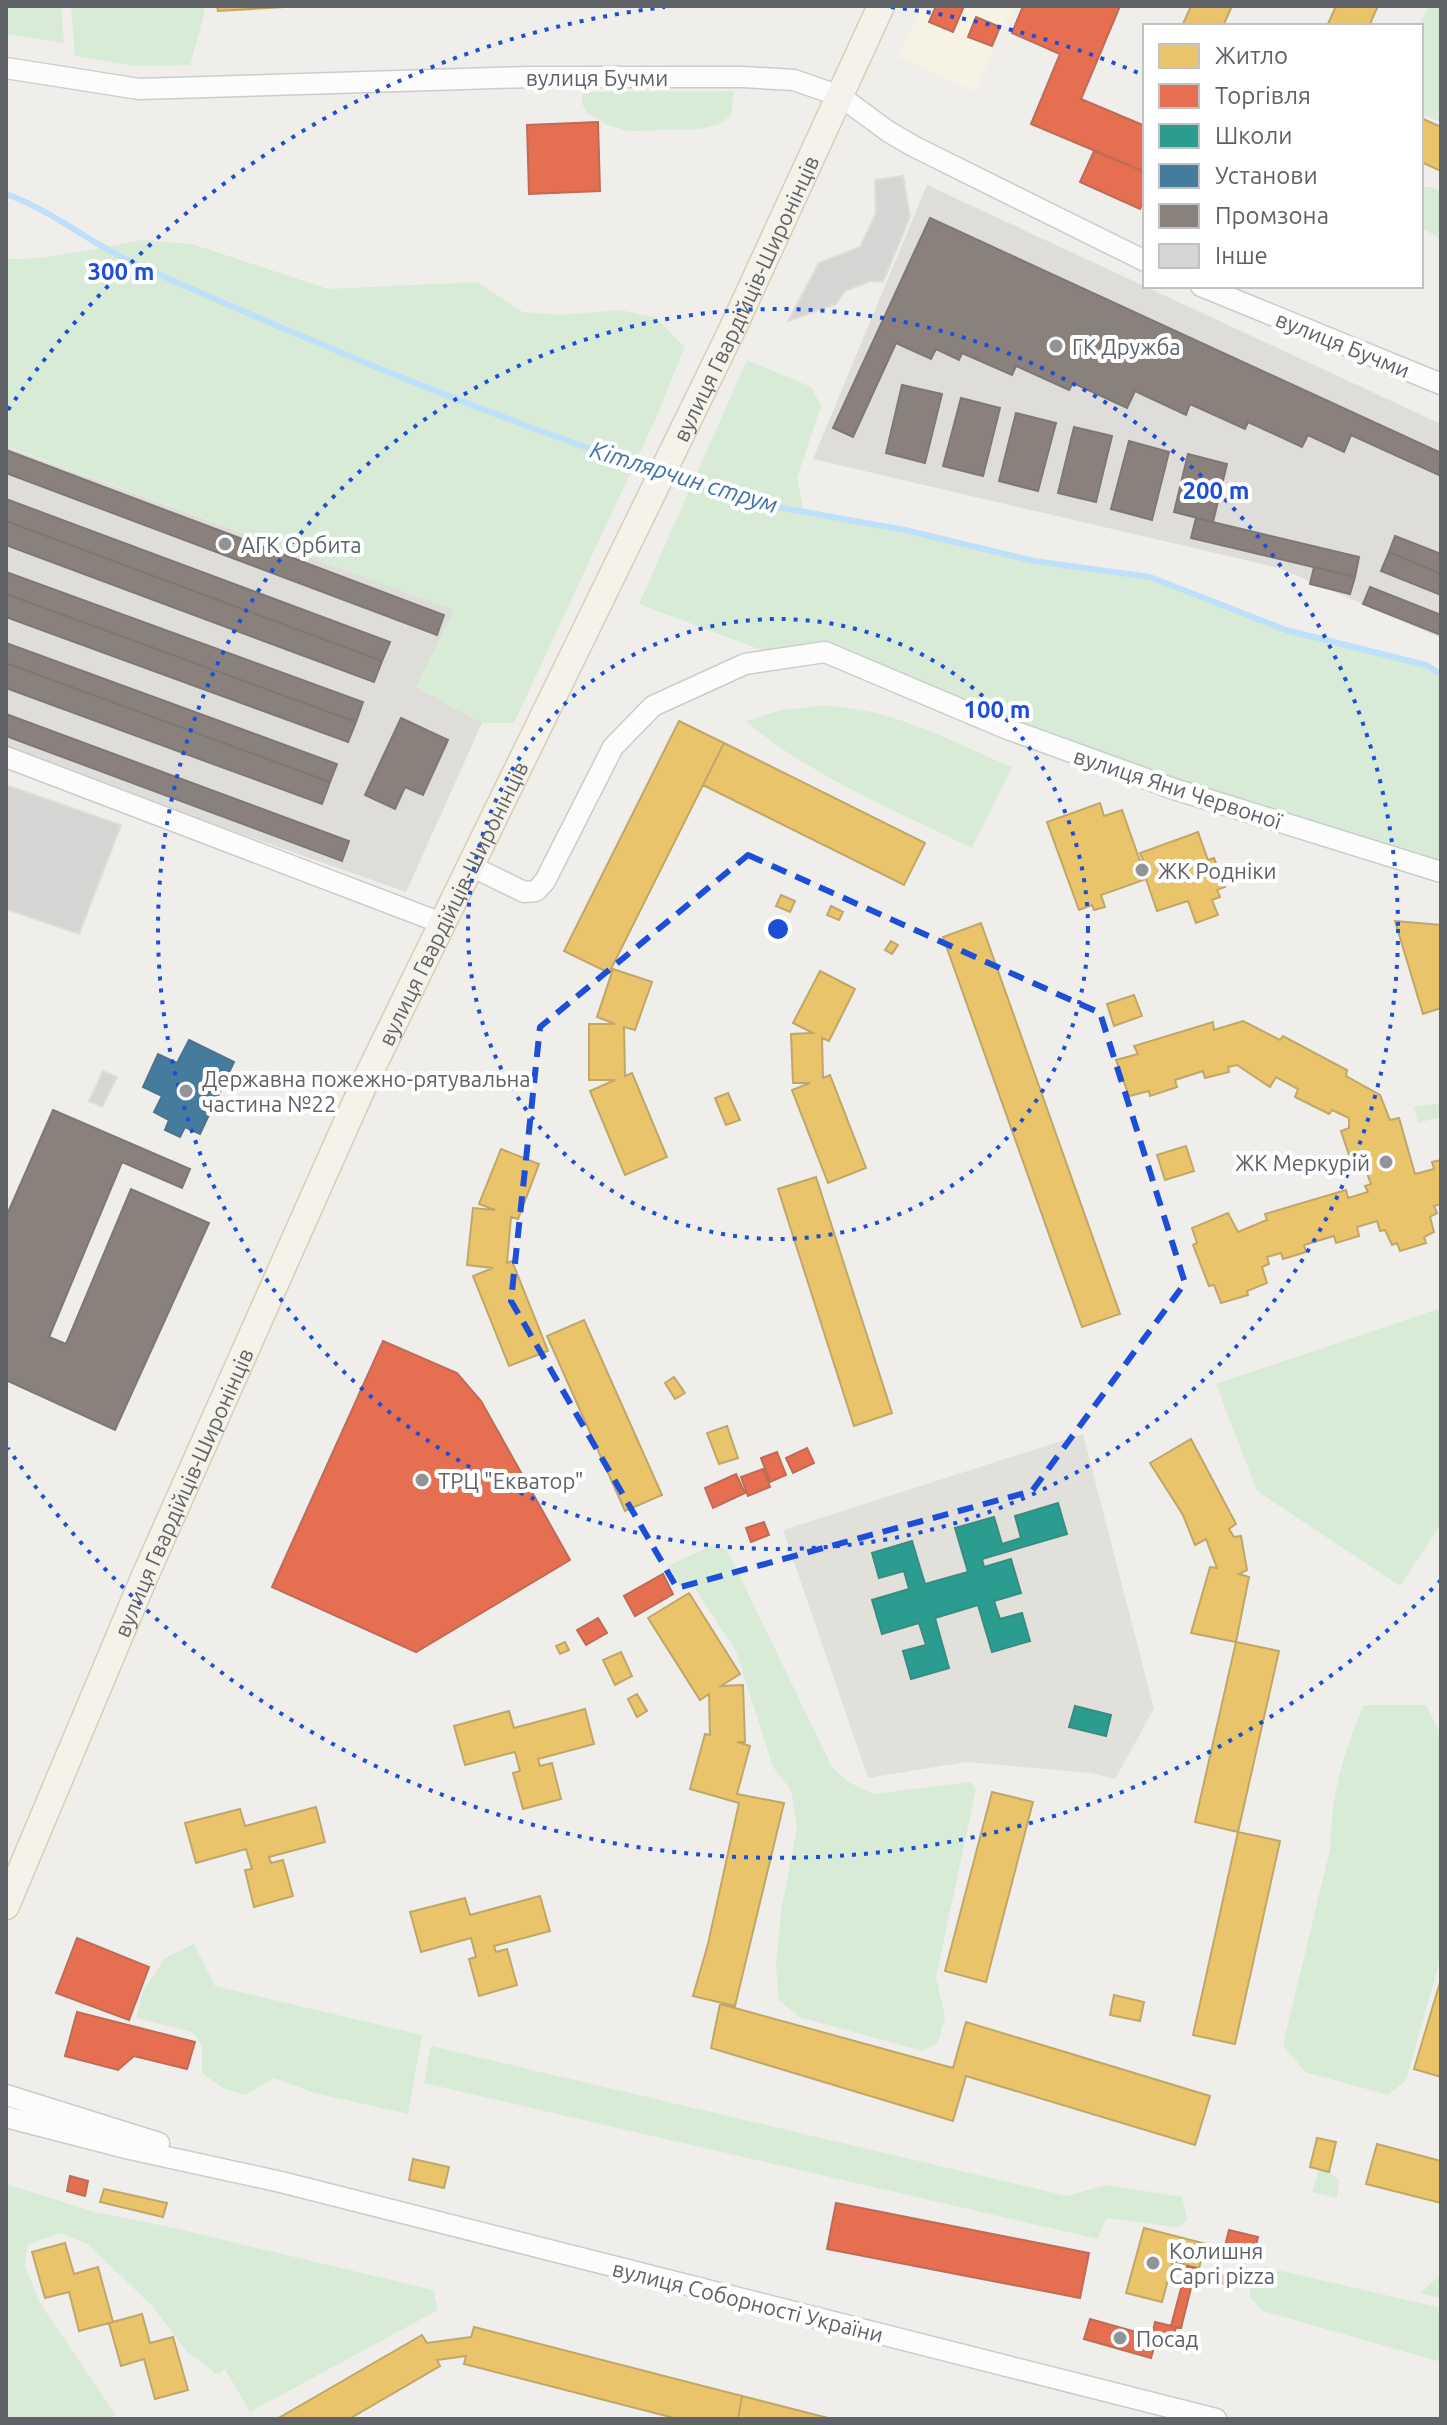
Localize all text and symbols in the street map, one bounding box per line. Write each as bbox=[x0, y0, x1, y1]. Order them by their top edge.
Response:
legend bbox=[1143, 24, 1423, 288]
text: Житло bbox=[1215, 42, 1288, 69]
street label: вулиця Бучми bbox=[526, 65, 668, 90]
text: Торгівля bbox=[1215, 82, 1311, 109]
text: Школи bbox=[1215, 122, 1293, 149]
street label: вулиця Гвардійців-Широнінців bbox=[667, 151, 823, 445]
text: Установи bbox=[1215, 162, 1318, 189]
text: Промзона bbox=[1215, 202, 1329, 229]
text: Інше bbox=[1215, 242, 1268, 269]
text: 300 m bbox=[88, 258, 154, 285]
street label: вулиця Бучми bbox=[1272, 306, 1414, 382]
place label: ГК Дружба bbox=[1072, 334, 1181, 359]
marker: ГК Дружба bbox=[1047, 337, 1065, 355]
water label: Кітлярчин струм bbox=[587, 436, 781, 518]
text: 200 m bbox=[1183, 477, 1249, 504]
place label: АГК Орбита bbox=[241, 532, 362, 557]
marker: АГК Орбита bbox=[216, 535, 234, 553]
text: 100 m bbox=[964, 696, 1030, 723]
street label: вулиця Яни Червоної bbox=[1071, 743, 1286, 834]
street label: вулиця Гвардійців-Широнінців bbox=[372, 757, 532, 1049]
place label: ЖК Родніки bbox=[1158, 858, 1277, 883]
marker: ЖК Родніки bbox=[1133, 861, 1151, 879]
centre of rings bbox=[764, 915, 792, 943]
place label: Державна пожежно-рятувальна частина №22 bbox=[202, 1066, 531, 1116]
marker: Державна пожежно-рятувальна частина №22 bbox=[177, 1082, 195, 1100]
place label: ЖК Меркурій bbox=[1235, 1150, 1370, 1175]
marker: ЖК Меркурій bbox=[1377, 1153, 1395, 1171]
street label: вулиця Гвардійців-Широнінців bbox=[108, 1344, 257, 1640]
place label: ТРЦ "Екватор" bbox=[438, 1468, 584, 1493]
marker: ТРЦ "Екватор" bbox=[413, 1471, 431, 1489]
place label: Колишня Capri pizza bbox=[1169, 2238, 1275, 2288]
marker: Колишня Capri pizza bbox=[1144, 2254, 1162, 2272]
street label: вулиця Соборності України bbox=[610, 2255, 886, 2347]
place label: Посад bbox=[1136, 2326, 1199, 2351]
marker: Посад bbox=[1111, 2329, 1129, 2347]

